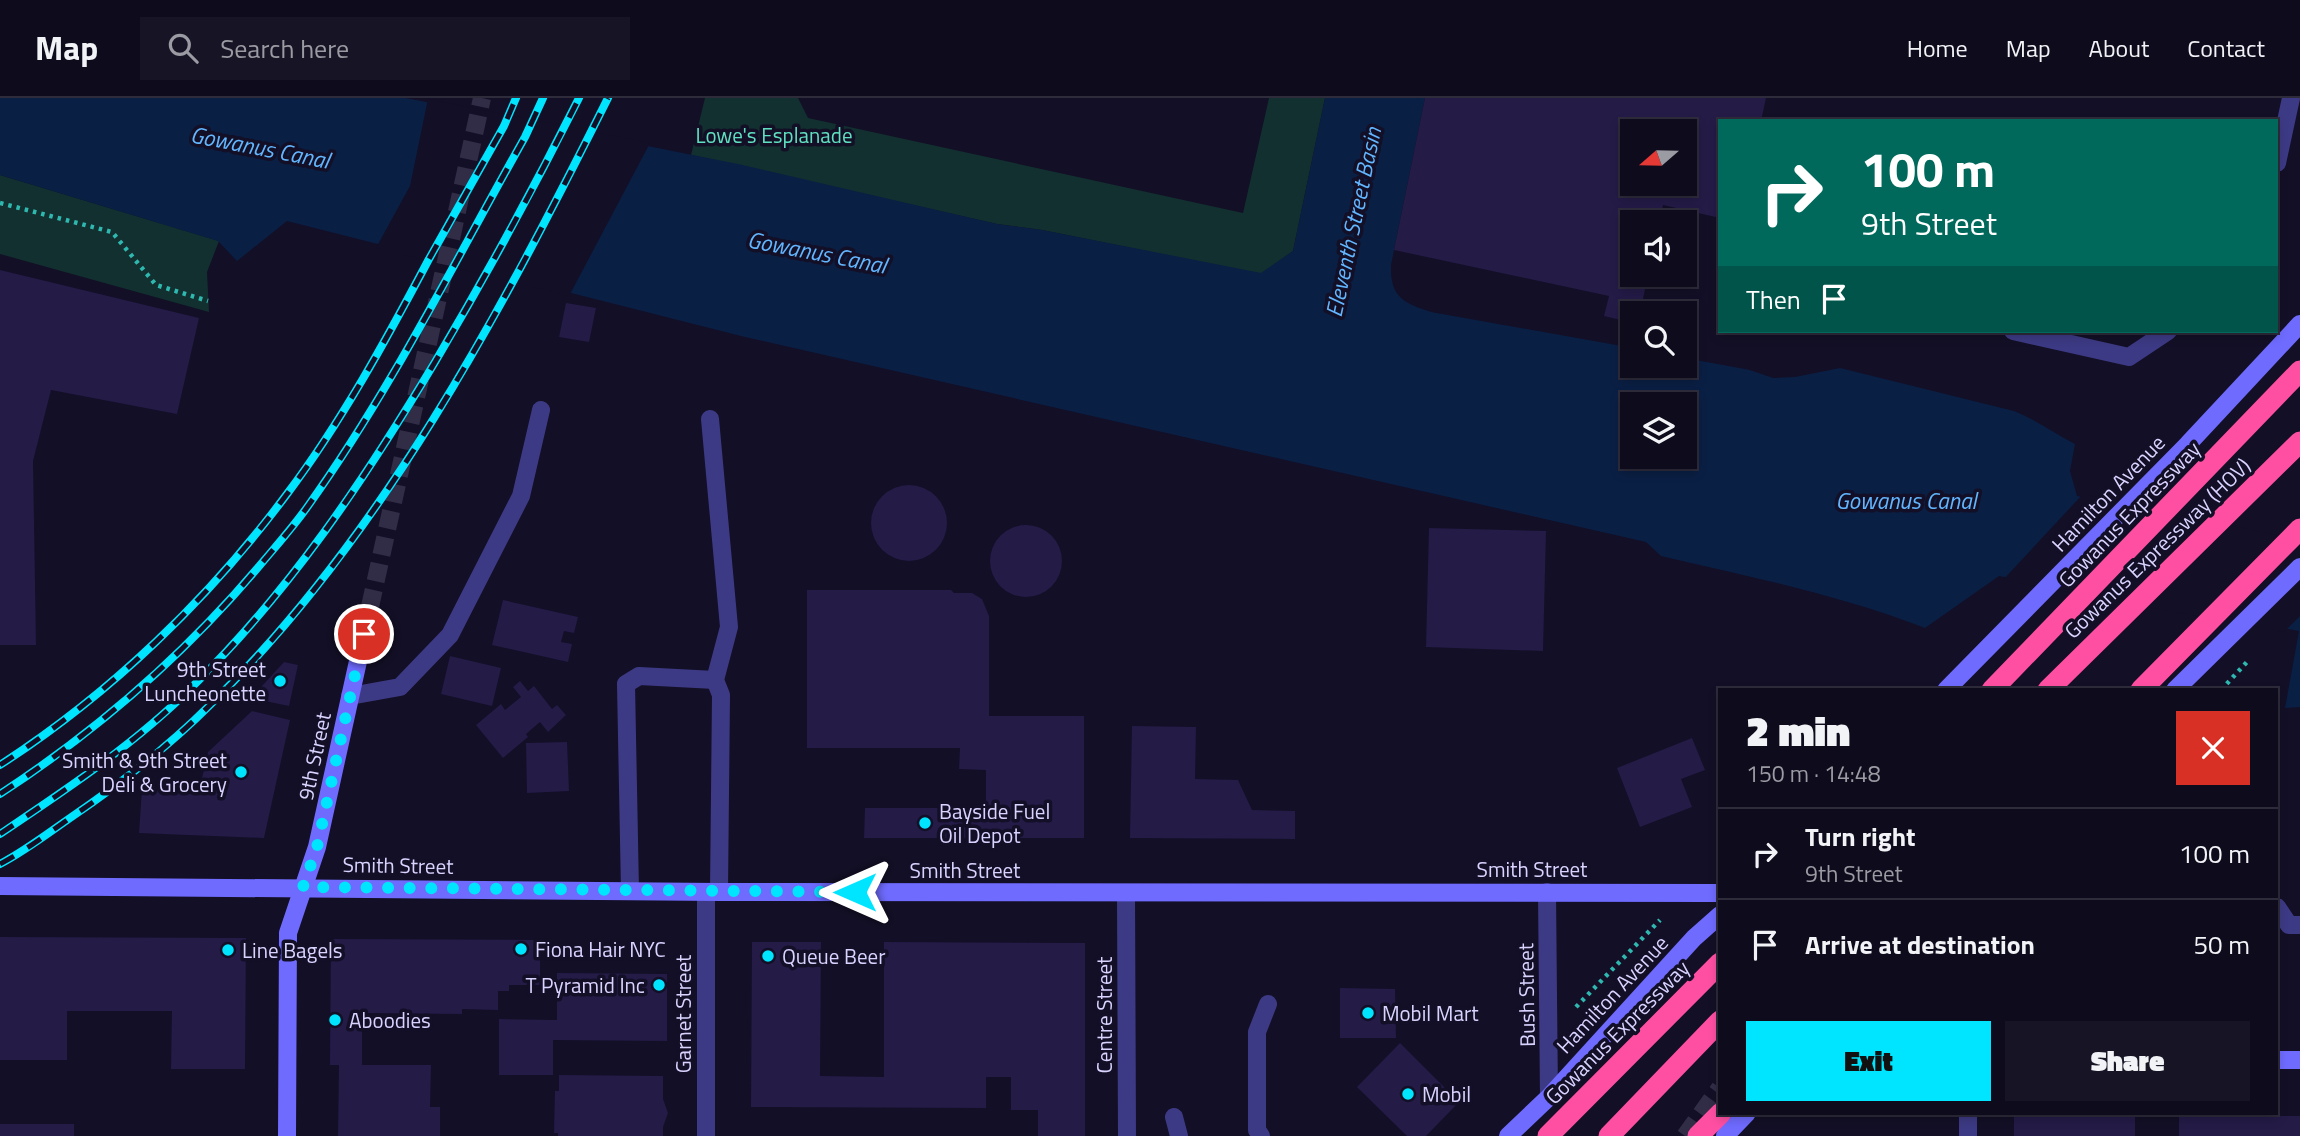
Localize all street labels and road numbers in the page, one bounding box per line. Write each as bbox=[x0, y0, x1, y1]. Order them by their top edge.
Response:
street label: Hamilton Avenue bbox=[2044, 427, 2172, 559]
street label: Gowanus Expressway bbox=[2050, 434, 2208, 594]
street label: Gowanus Expressway (HOV) bbox=[2056, 450, 2258, 646]
street label: 9th Street bbox=[289, 708, 339, 803]
street label: Smith Street bbox=[342, 848, 454, 882]
street label: Smith Street bbox=[1477, 853, 1588, 885]
street label: Smith Street bbox=[910, 854, 1021, 886]
street label: Hamilton Avenue bbox=[1549, 928, 1675, 1060]
street label: Bush Street bbox=[1509, 942, 1543, 1047]
street label: Gowanus Expressway bbox=[1537, 952, 1697, 1112]
street label: Garnet Street bbox=[667, 954, 699, 1073]
street label: Centre Street bbox=[1088, 956, 1120, 1073]

